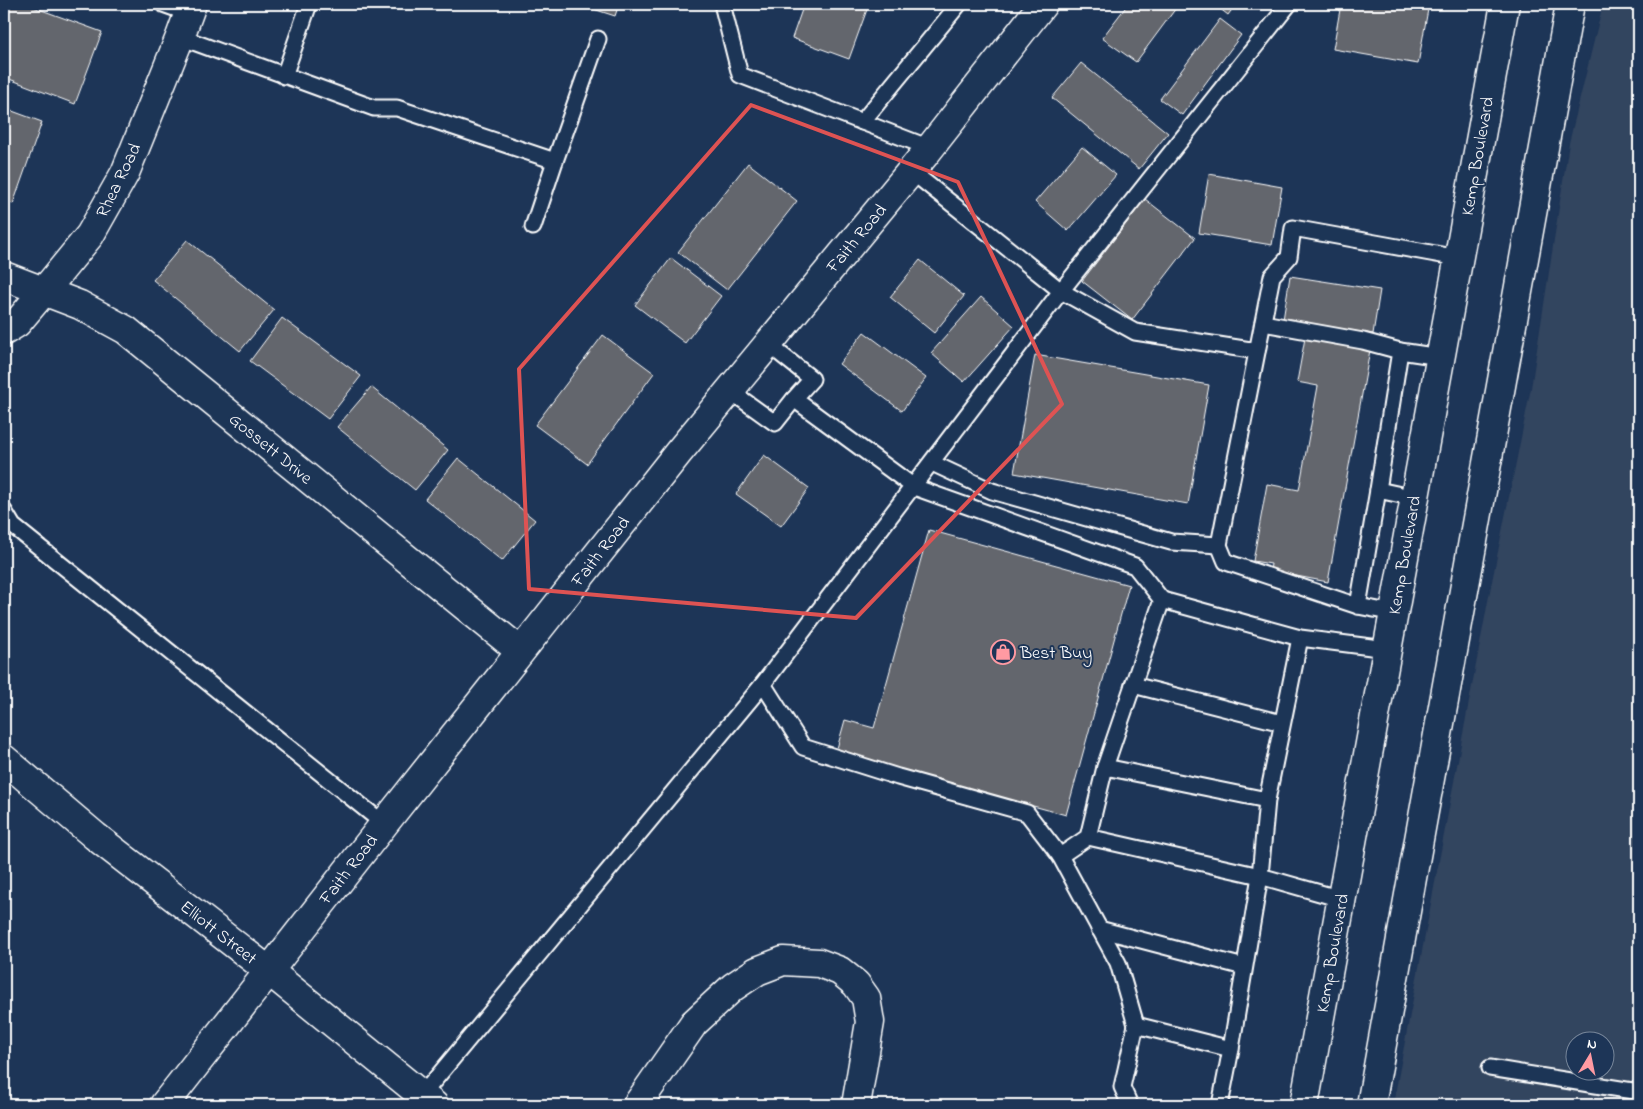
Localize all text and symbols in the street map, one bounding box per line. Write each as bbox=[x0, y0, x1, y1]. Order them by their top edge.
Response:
street label: Kemp Boulevard bbox=[1456, 95, 1502, 218]
street label: Rhea Road bbox=[91, 139, 149, 222]
street label: Faith Road bbox=[820, 199, 894, 280]
street label: Gossett Drive bbox=[222, 408, 318, 492]
street label: Kemp Boulevard bbox=[1383, 494, 1429, 617]
street label: Faith Road bbox=[565, 512, 637, 594]
shop icon: Best Buy bbox=[990, 639, 1016, 665]
place label: Best Buy bbox=[1019, 641, 1092, 667]
street label: Faith Road bbox=[313, 830, 385, 912]
street label: Kemp Boulevard bbox=[1311, 892, 1357, 1015]
street label: Elliott Street bbox=[174, 895, 262, 972]
north arrow bbox=[1566, 1032, 1616, 1082]
text: N bbox=[1586, 1034, 1598, 1056]

